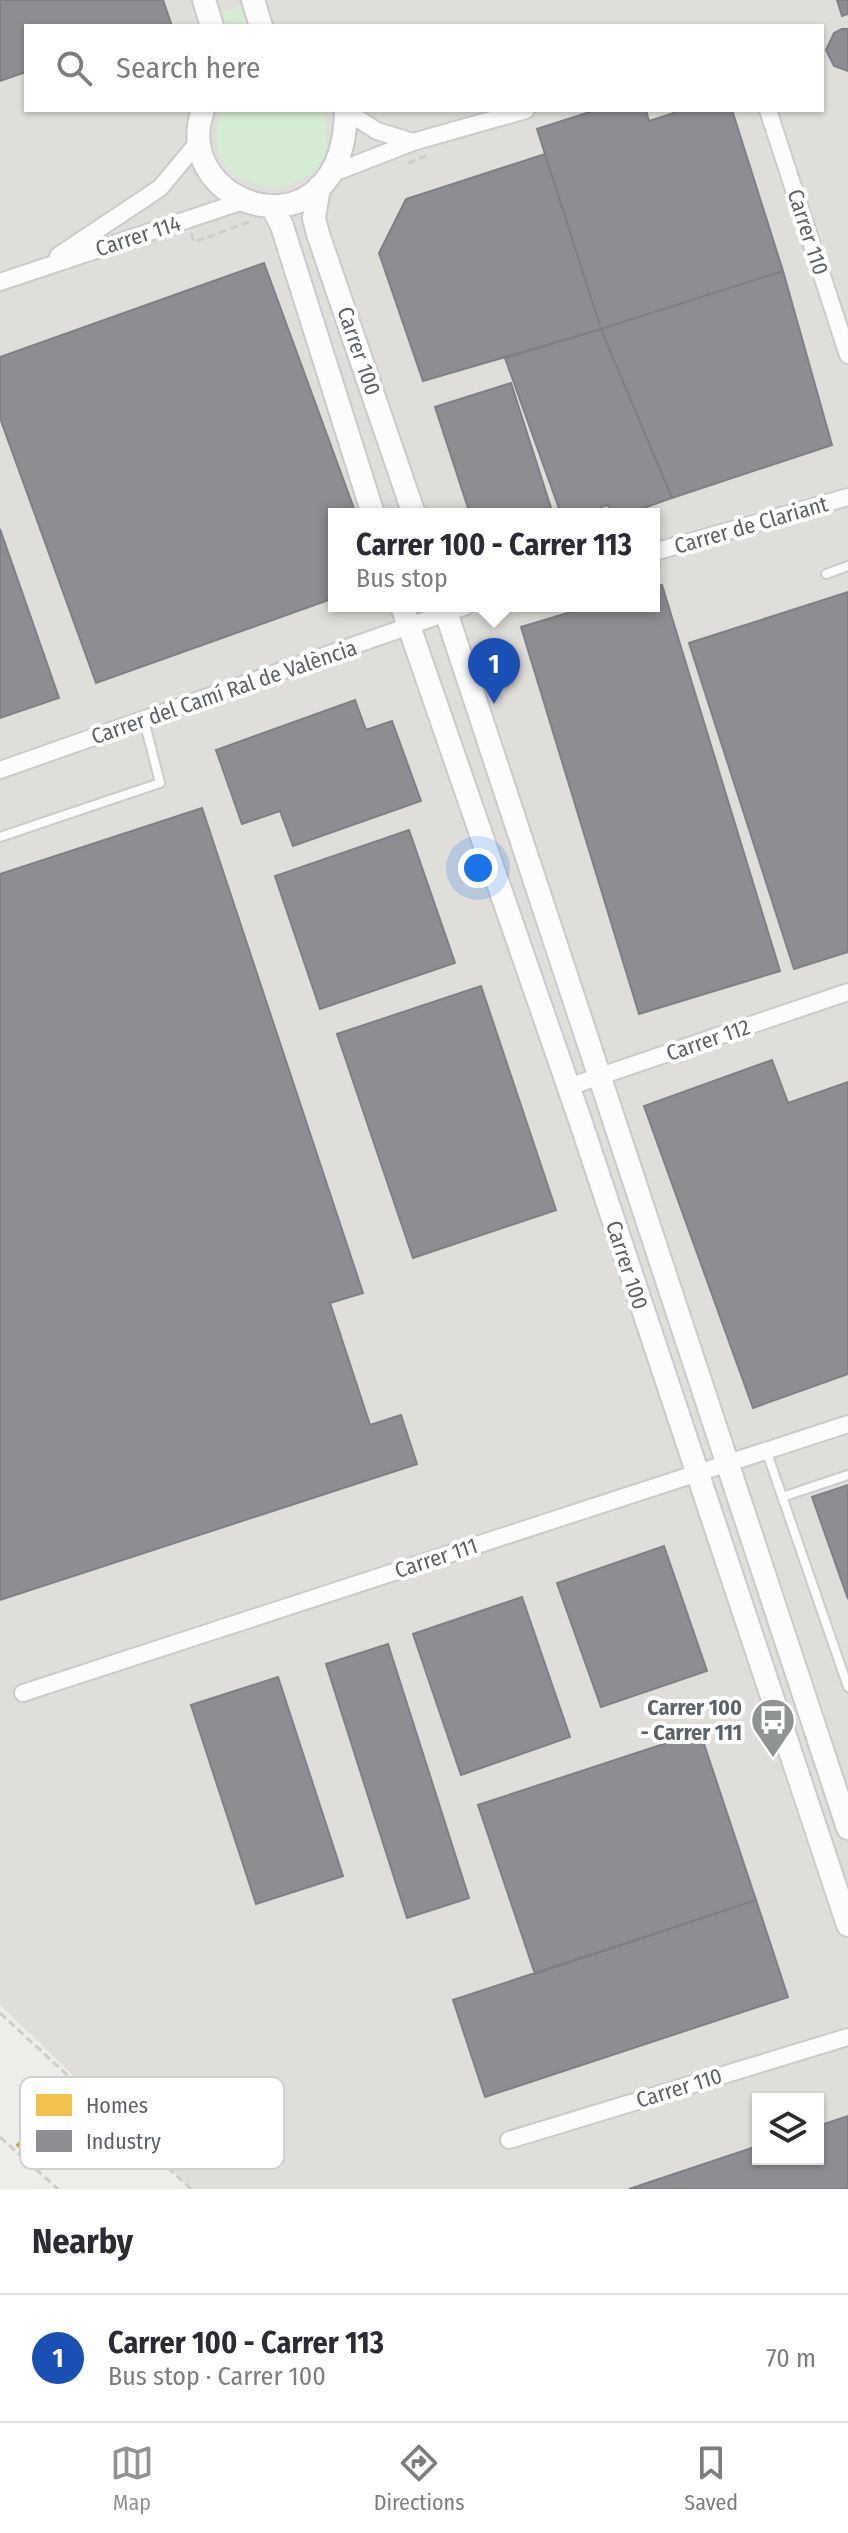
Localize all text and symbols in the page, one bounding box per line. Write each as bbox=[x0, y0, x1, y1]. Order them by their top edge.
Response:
search box bbox=[24, 24, 824, 112]
icon: search bbox=[52, 46, 96, 90]
text: Search here bbox=[116, 50, 261, 86]
street label: Carrer 110 bbox=[781, 186, 835, 278]
street label: Carrer 114 bbox=[92, 210, 184, 262]
street label: Carrer 100 bbox=[331, 303, 387, 399]
street label: Carrer de Clariant bbox=[671, 490, 832, 560]
popup bbox=[328, 508, 660, 612]
text: Carrer 100 - Carrer 113 bbox=[356, 527, 632, 563]
text: Bus stop bbox=[356, 563, 448, 594]
street label: Carrer del Camí Ral de València bbox=[88, 634, 360, 750]
pin: 1 bbox=[468, 638, 520, 704]
your location bbox=[458, 848, 498, 888]
street label: Carrer 112 bbox=[663, 1013, 753, 1067]
street label: Carrer 100 bbox=[600, 1217, 654, 1313]
street label: Carrer 111 bbox=[391, 1532, 481, 1584]
place label: Carrer 100 - Carrer 111 bbox=[641, 1694, 742, 1746]
bus stop icon: Carrer 100 - Carrer 111 bbox=[749, 1696, 797, 1759]
street label: Carrer 110 bbox=[633, 2062, 725, 2114]
legend bbox=[20, 2077, 284, 2169]
text: Homes bbox=[86, 2092, 148, 2119]
map controls bbox=[752, 2093, 824, 2165]
button: layers bbox=[752, 2093, 824, 2165]
text: Industry bbox=[86, 2128, 161, 2155]
text: Nearby bbox=[32, 2221, 133, 2262]
text: Carrer 100 - Carrer 113 bbox=[108, 2325, 384, 2361]
text: 1 bbox=[53, 2343, 64, 2374]
text: 70 m bbox=[766, 2343, 816, 2374]
text: Bus stop · Carrer 100 bbox=[108, 2361, 326, 2392]
tab: Map bbox=[110, 2441, 154, 2516]
tab: Directions bbox=[374, 2441, 465, 2516]
tab: Saved bbox=[684, 2441, 738, 2516]

